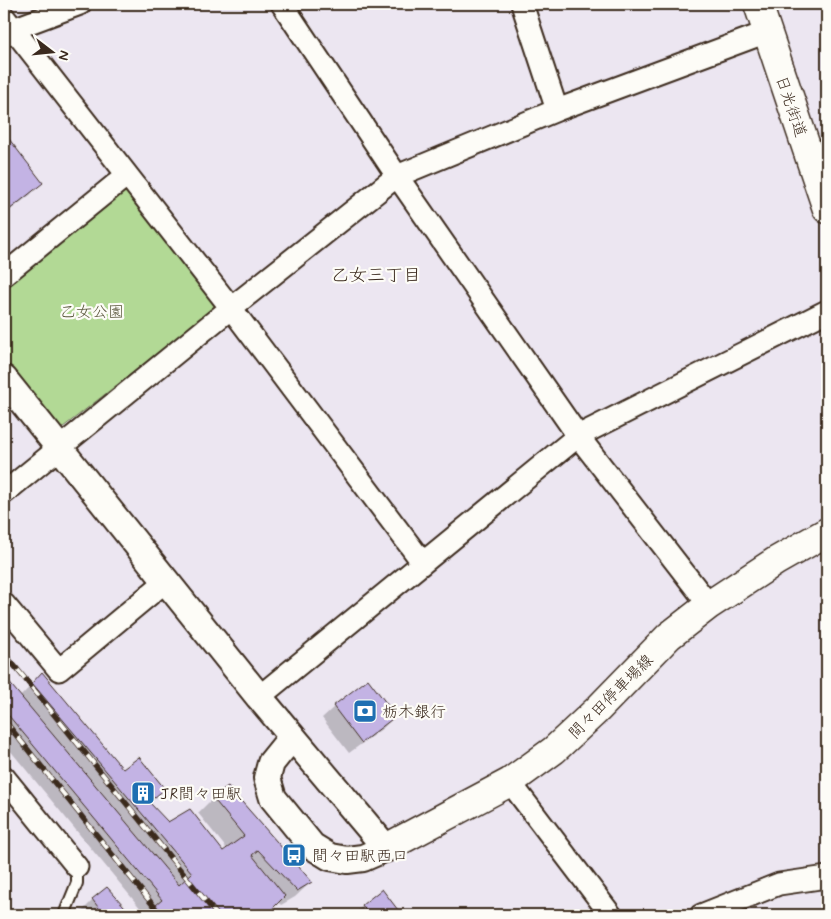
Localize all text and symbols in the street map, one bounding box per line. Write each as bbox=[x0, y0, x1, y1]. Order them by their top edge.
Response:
north arrow bbox=[28, 28, 78, 78]
text: N bbox=[54, 48, 73, 62]
street label: 日光街道 bbox=[770, 73, 811, 140]
district label: 乙女三丁目 bbox=[331, 264, 421, 288]
park label: 乙女公園 bbox=[60, 302, 124, 323]
street label: 間々田停車場線 bbox=[564, 650, 658, 744]
bank icon: 栃木銀行 bbox=[352, 698, 378, 724]
place label: 栃木銀行 bbox=[382, 702, 446, 723]
building icon: JR間々田駅 bbox=[130, 780, 156, 806]
place label: JR間々田駅 bbox=[160, 784, 242, 805]
bus stop icon: 間々田駅西口 bbox=[281, 842, 307, 868]
place label: 間々田駅西口 bbox=[312, 846, 408, 867]

